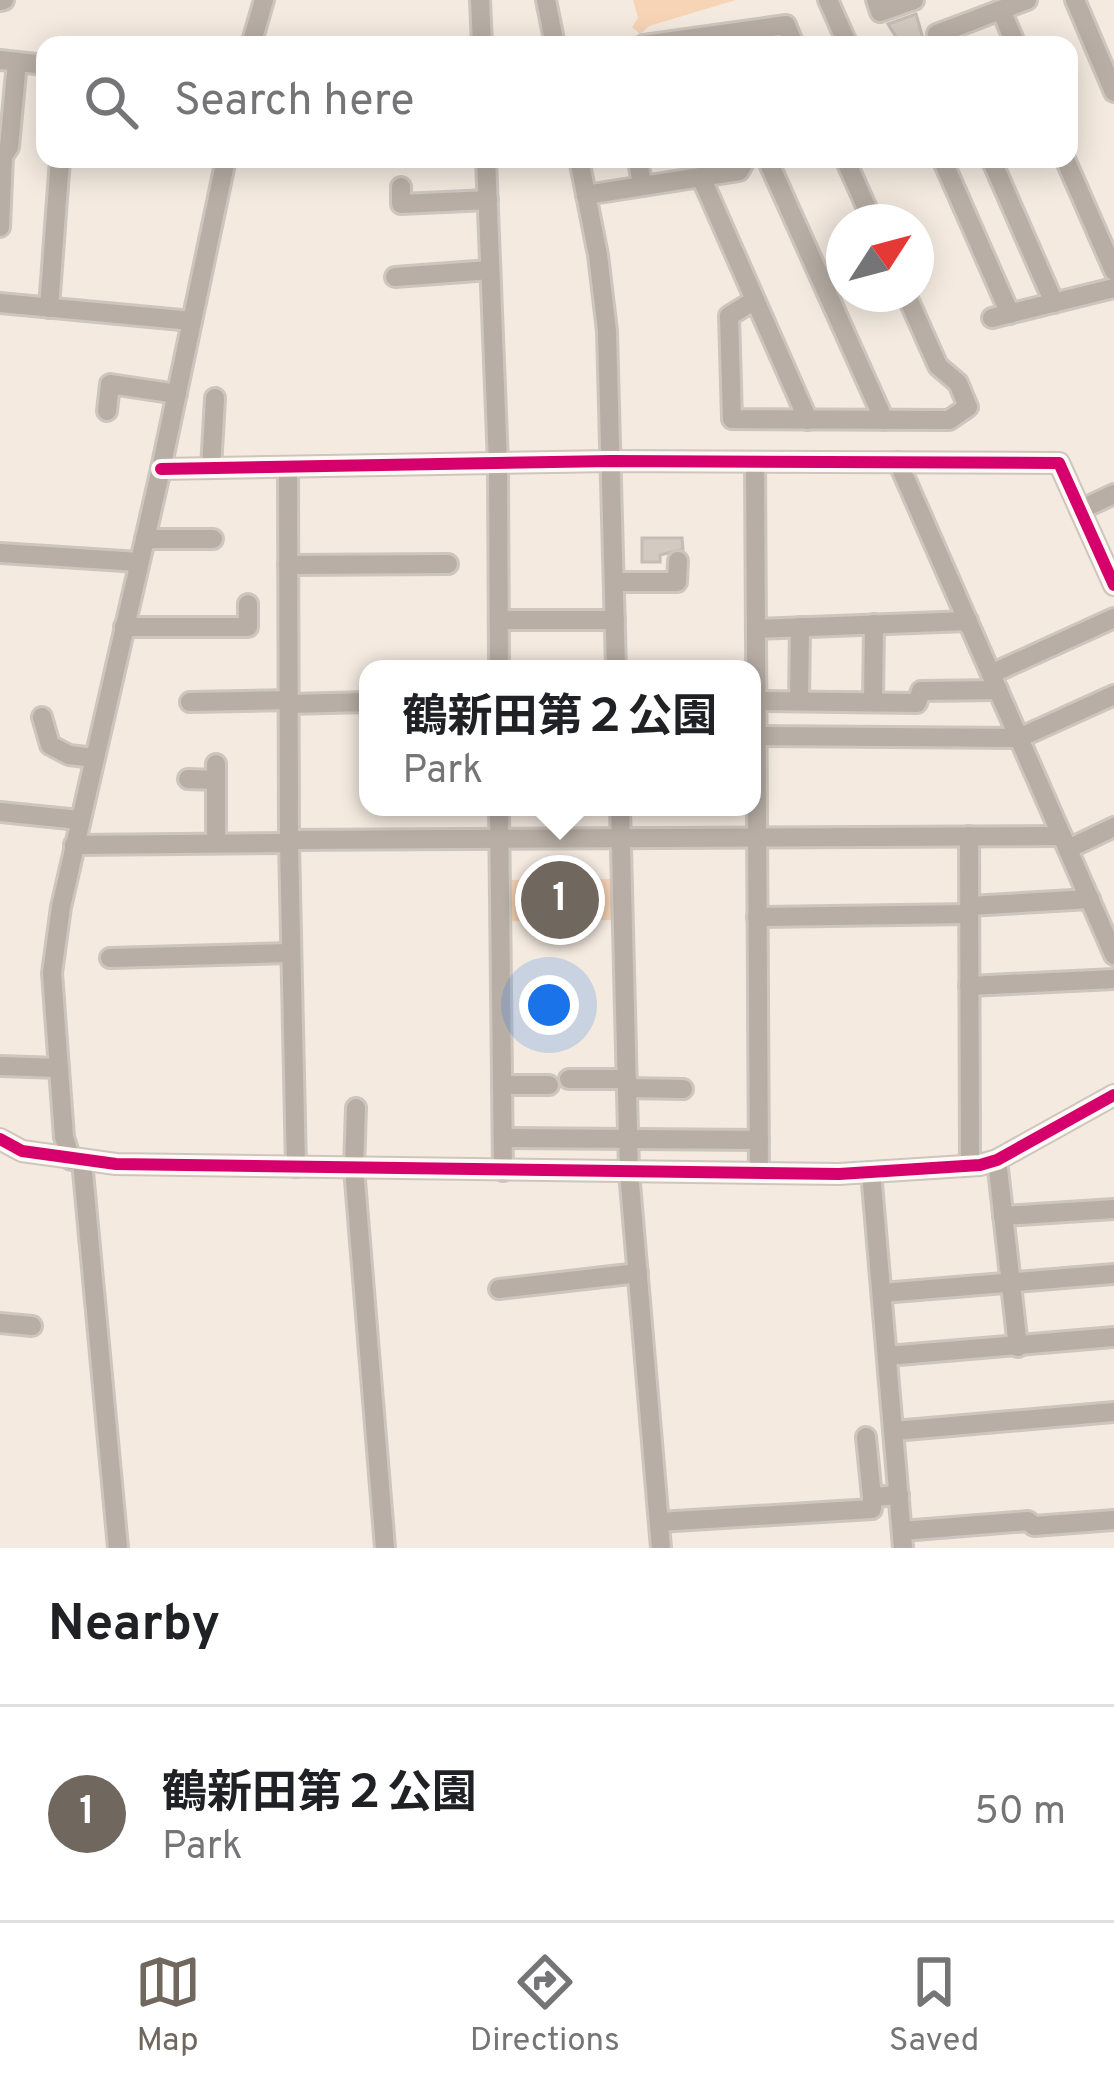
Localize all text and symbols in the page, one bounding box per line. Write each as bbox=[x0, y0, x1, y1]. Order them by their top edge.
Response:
search box bbox=[36, 36, 1078, 168]
icon: search bbox=[78, 69, 144, 135]
text: Search here bbox=[174, 74, 414, 131]
north arrow bbox=[826, 204, 934, 312]
popup bbox=[359, 660, 761, 816]
text: 鶴新田第２公園 bbox=[402, 691, 718, 748]
text: Park bbox=[402, 748, 483, 797]
pin: 1 bbox=[521, 855, 599, 945]
your location bbox=[519, 975, 579, 1035]
text: Nearby bbox=[48, 1594, 220, 1659]
text: 鶴新田第２公園 bbox=[162, 1767, 477, 1824]
text: 1 bbox=[79, 1789, 95, 1838]
text: 50 m bbox=[975, 1789, 1066, 1838]
text: Park bbox=[162, 1824, 243, 1873]
tab: Map bbox=[135, 1949, 201, 2063]
tab: Directions bbox=[470, 1949, 620, 2063]
tab: Saved bbox=[889, 1949, 979, 2063]

